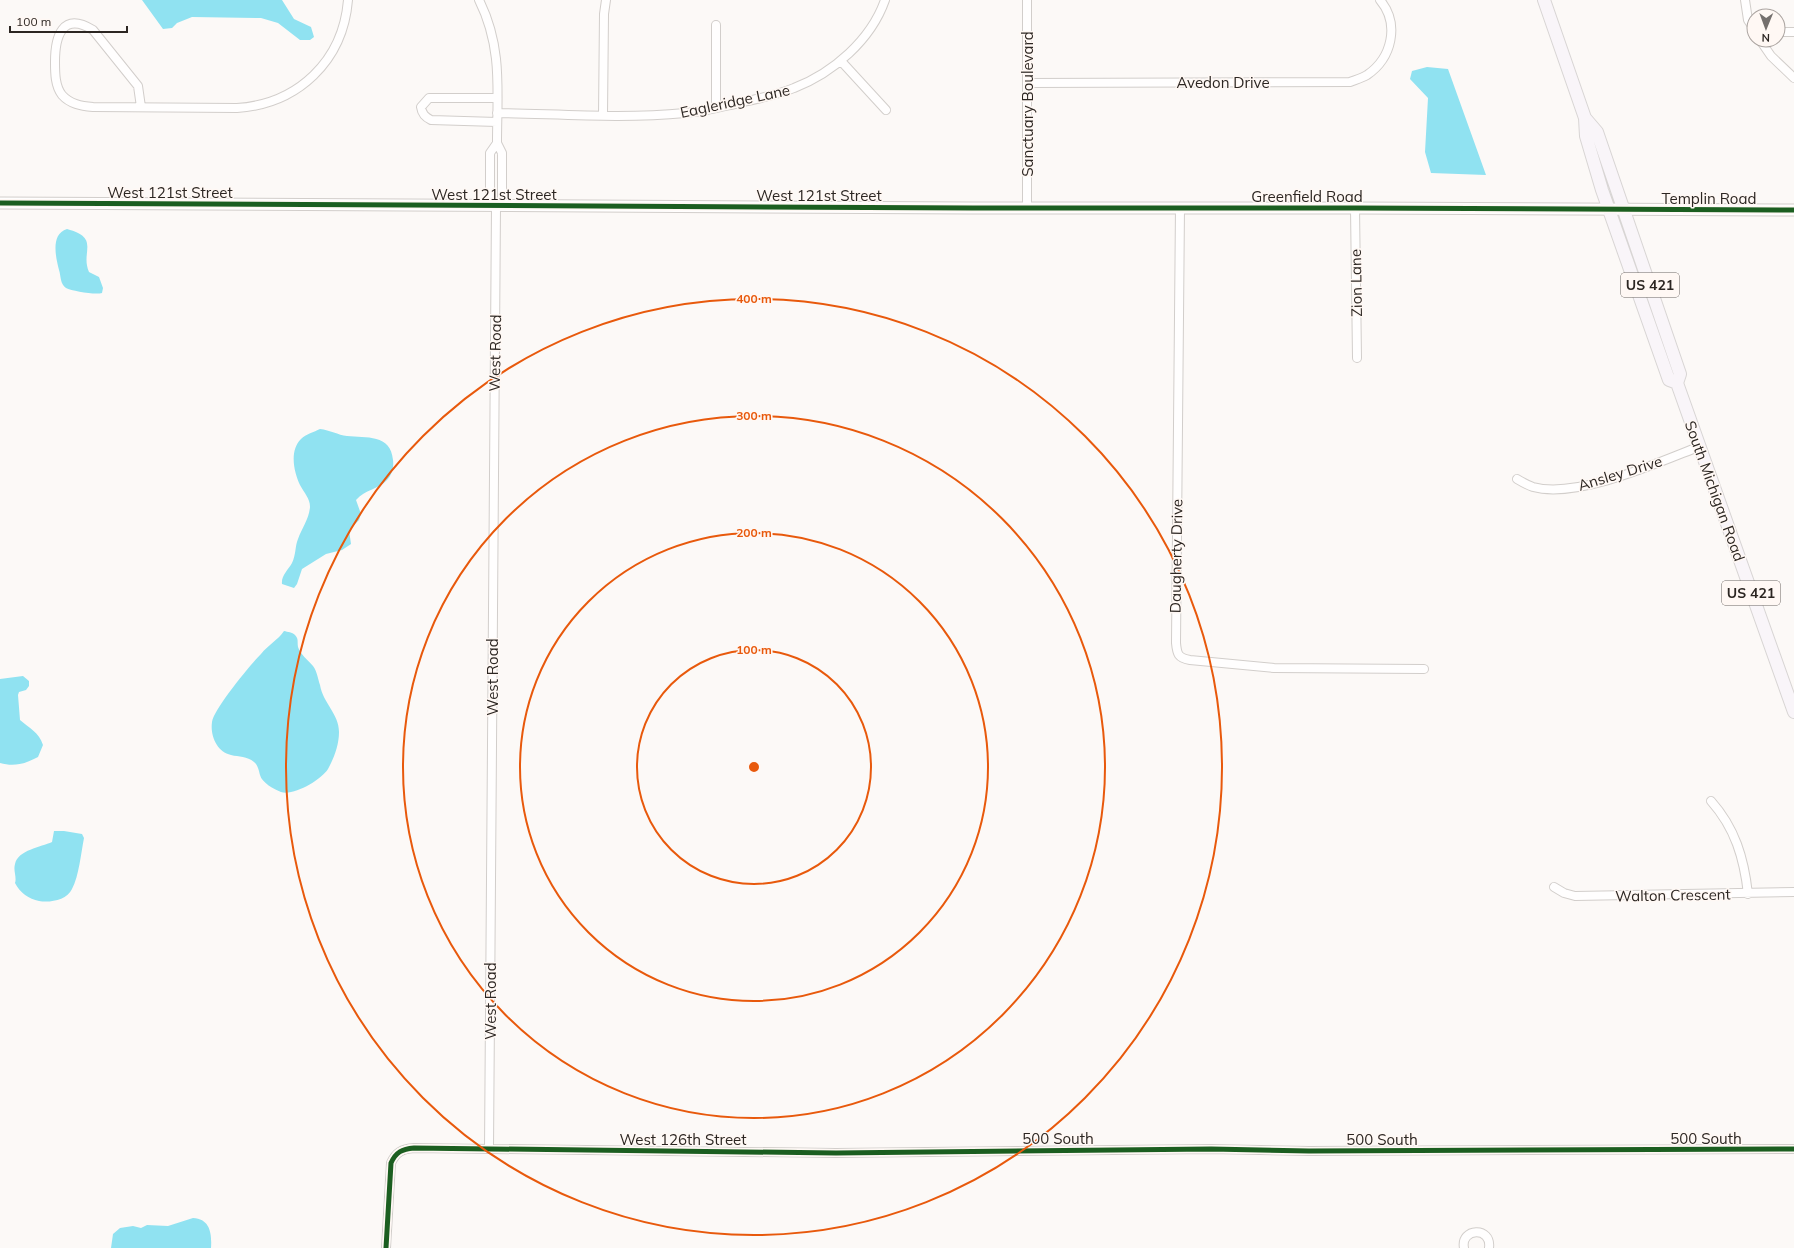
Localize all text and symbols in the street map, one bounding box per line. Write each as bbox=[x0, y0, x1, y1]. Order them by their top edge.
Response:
scale bar bbox=[10, 8, 127, 34]
north arrow bbox=[1746, 8, 1786, 48]
text: 100 m bbox=[16, 14, 51, 29]
street label: Sanctuary Boulevard bbox=[1018, 31, 1037, 177]
text: N bbox=[1762, 31, 1770, 45]
street label: Avedon Drive bbox=[1176, 73, 1270, 92]
street label: Eagleridge Lane bbox=[678, 80, 792, 122]
street label: West 121st Street bbox=[107, 183, 233, 202]
street label: West 121st Street bbox=[431, 185, 557, 204]
street label: West 121st Street bbox=[756, 186, 882, 205]
street label: Greenfield Road bbox=[1251, 187, 1363, 206]
street label: Templin Road bbox=[1662, 189, 1756, 208]
street label: Zion Lane bbox=[1346, 249, 1366, 317]
road number: US 421 bbox=[1621, 273, 1679, 297]
text: 400 m bbox=[736, 291, 772, 306]
street label: West Road bbox=[485, 314, 505, 392]
text: 300 m bbox=[736, 408, 772, 423]
street label: South Michigan Road bbox=[1681, 418, 1749, 564]
street label: Ansley Drive bbox=[1576, 451, 1664, 495]
street label: Daugherty Drive bbox=[1166, 499, 1186, 613]
text: 200 m bbox=[736, 525, 772, 540]
road number: US 421 bbox=[1722, 581, 1780, 605]
street label: West Road bbox=[483, 638, 502, 716]
text: 100 m bbox=[736, 642, 772, 657]
centre of rings bbox=[747, 760, 761, 774]
street label: Walton Crescent bbox=[1615, 884, 1731, 906]
street label: West Road bbox=[481, 962, 500, 1040]
street label: 500 South bbox=[1022, 1129, 1094, 1148]
street label: 500 South bbox=[1670, 1129, 1742, 1148]
street label: West 126th Street bbox=[620, 1130, 746, 1149]
street label: 500 South bbox=[1346, 1130, 1418, 1149]

